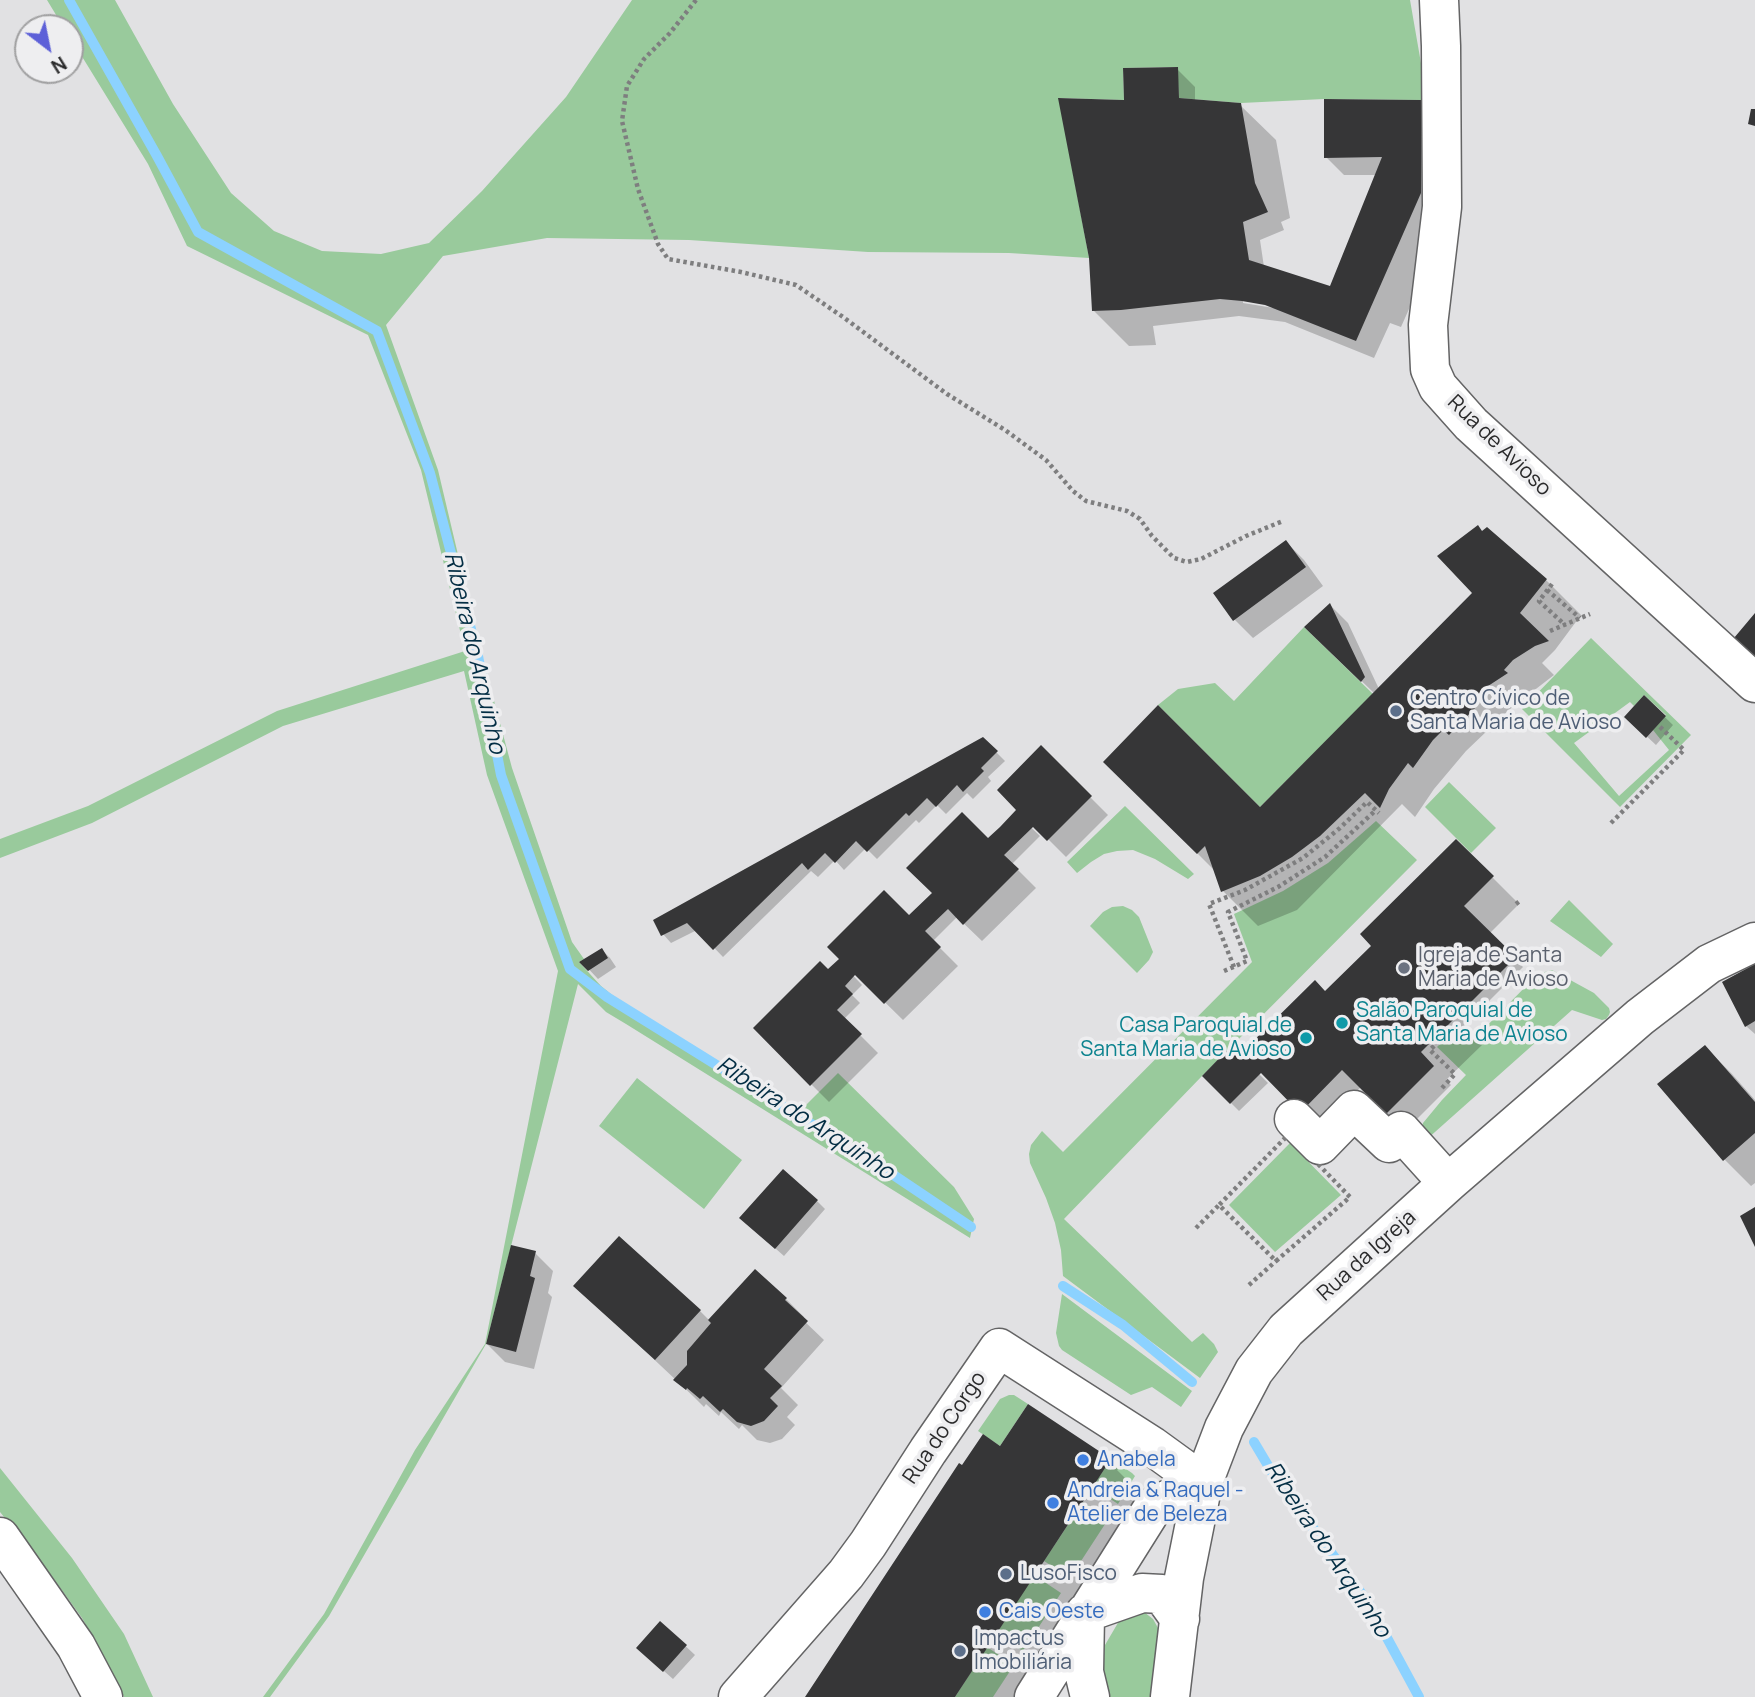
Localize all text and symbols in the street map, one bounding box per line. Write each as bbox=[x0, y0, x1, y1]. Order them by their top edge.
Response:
north arrow bbox=[14, 14, 84, 84]
text: N bbox=[46, 50, 72, 80]
street label: Rua de Avioso bbox=[1442, 390, 1556, 502]
water label: Ribeira do Arquinho bbox=[437, 550, 511, 756]
place label: Centro Cívico de Santa Maria de Avioso bbox=[1410, 686, 1622, 736]
marker: Centro Cívico de Santa Maria de Avioso bbox=[1388, 703, 1404, 719]
place label: Igreja de Santa Maria de Avioso bbox=[1418, 943, 1568, 993]
marker: Igreja de Santa Maria de Avioso bbox=[1396, 960, 1412, 976]
place label: Salão Paroquial de Santa Maria de Avioso bbox=[1356, 998, 1568, 1048]
place label: Casa Paroquial de Santa Maria de Avioso bbox=[1080, 1013, 1292, 1063]
marker: Salão Paroquial de Santa Maria de Avioso bbox=[1334, 1015, 1350, 1031]
marker: Casa Paroquial de Santa Maria de Avioso bbox=[1298, 1030, 1314, 1046]
water label: Ribeira do Arquinho bbox=[711, 1051, 899, 1187]
street label: Rua da Igreja bbox=[1313, 1205, 1421, 1307]
street label: Rua do Corgo bbox=[898, 1367, 992, 1489]
place label: Anabela bbox=[1097, 1447, 1176, 1473]
marker: Anabela bbox=[1075, 1452, 1091, 1468]
water label: Ribeira do Arquinho bbox=[1258, 1457, 1396, 1643]
place label: Andreia & Raquel - Atelier de Beleza bbox=[1067, 1478, 1243, 1528]
marker: Andreia & Raquel - Atelier de Beleza bbox=[1045, 1495, 1061, 1511]
place label: LusoFisco bbox=[1020, 1561, 1117, 1587]
marker: LusoFisco bbox=[998, 1566, 1014, 1582]
place label: Cais Oeste bbox=[999, 1599, 1105, 1625]
marker: Cais Oeste bbox=[977, 1604, 993, 1620]
place label: Impactus Imobiliária bbox=[974, 1626, 1072, 1676]
marker: Impactus Imobiliária bbox=[952, 1643, 968, 1659]

